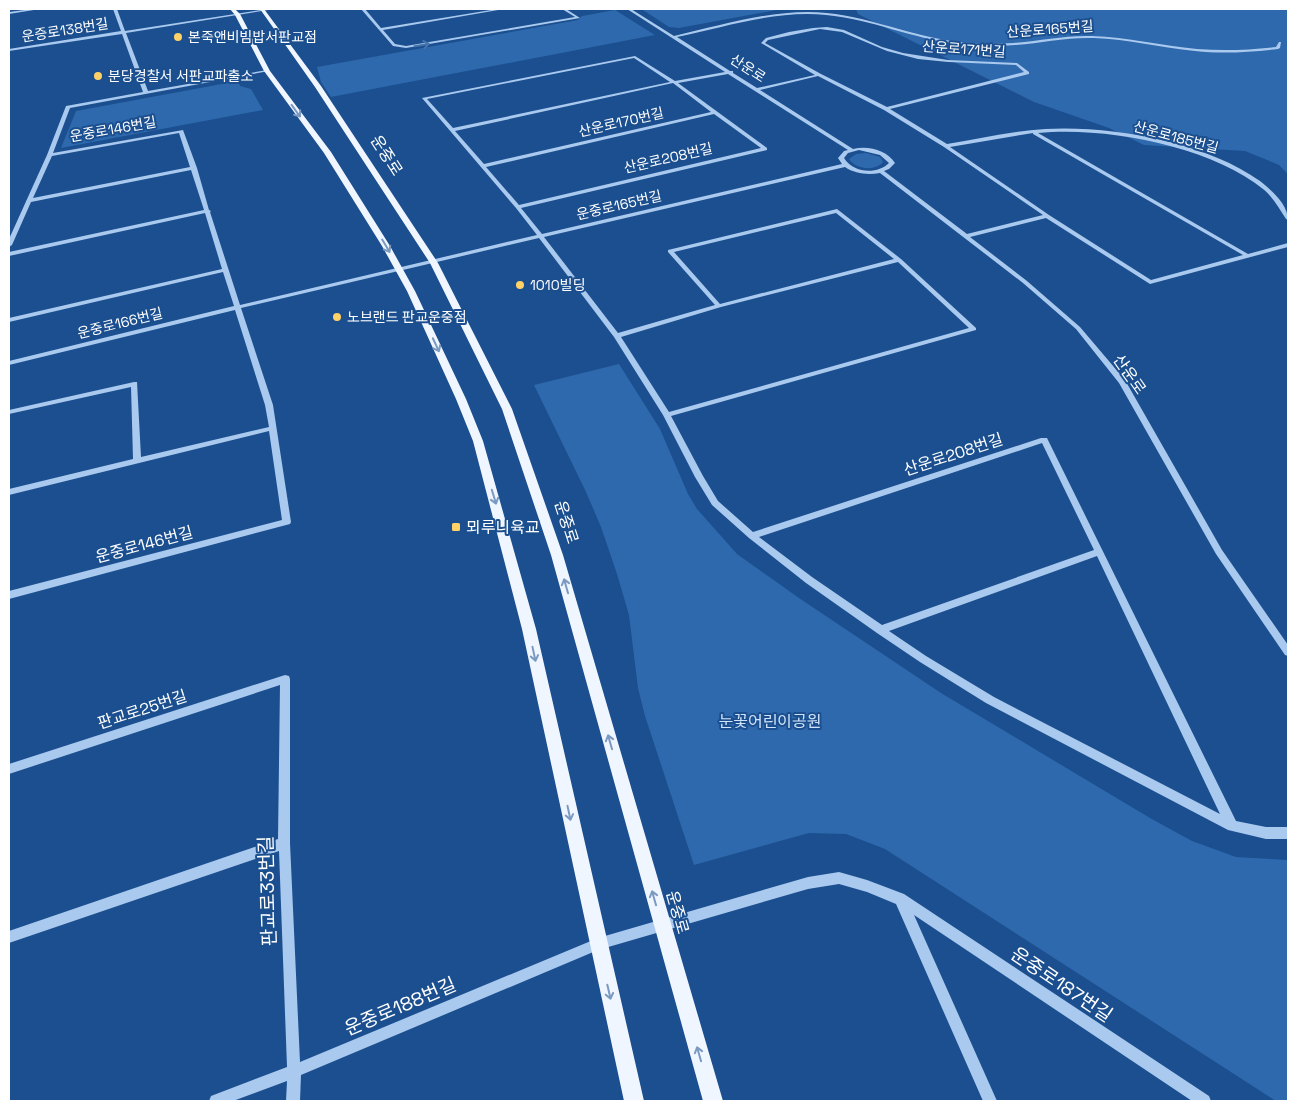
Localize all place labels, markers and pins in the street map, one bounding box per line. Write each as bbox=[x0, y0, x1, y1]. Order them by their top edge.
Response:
place label: 본죽앤비빔밥서판교점 bbox=[188, 28, 317, 46]
marker: 본죽앤비빔밥서판교점 bbox=[172, 31, 184, 43]
place label: 분당경찰서 서판교파출소 bbox=[108, 67, 253, 85]
marker: 분당경찰서 서판교파출소 bbox=[92, 70, 104, 82]
place label: 1010빌딩 bbox=[530, 276, 585, 294]
marker: 1010빌딩 bbox=[514, 279, 526, 291]
place label: 노브랜드 판교운중점 bbox=[347, 308, 467, 326]
marker: 노브랜드 판교운중점 bbox=[331, 311, 343, 323]
place label: 뫼루니육교 bbox=[466, 517, 540, 538]
marker: 뫼루니육교 bbox=[450, 521, 462, 533]

